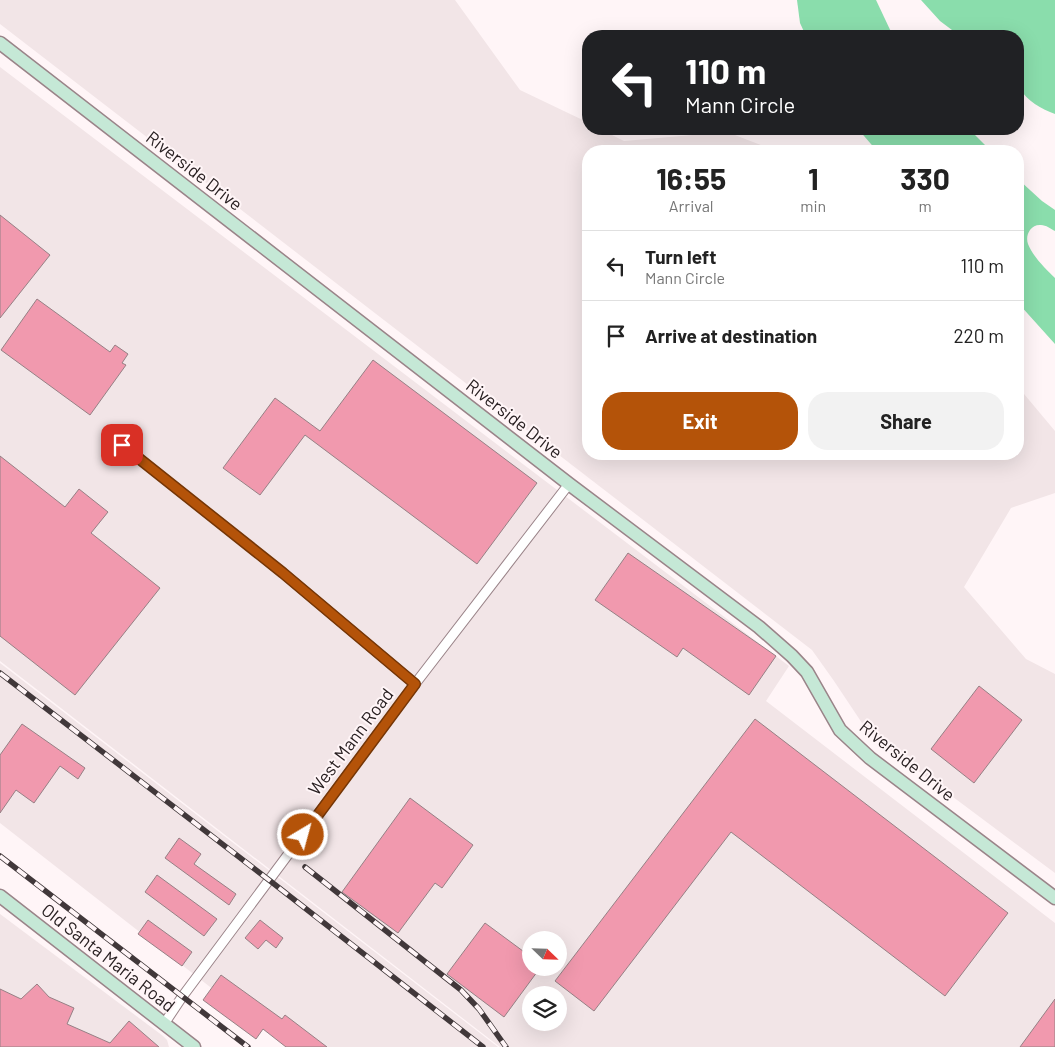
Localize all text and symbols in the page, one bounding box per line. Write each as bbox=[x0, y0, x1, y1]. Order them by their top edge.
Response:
text: 110 m bbox=[685, 49, 766, 91]
icon: left bbox=[602, 50, 667, 115]
text: Mann Circle bbox=[685, 91, 795, 117]
street label: Riverside Drive bbox=[142, 126, 247, 215]
text: 16:55 bbox=[656, 160, 726, 196]
text: 1 bbox=[808, 160, 819, 196]
text: 330 bbox=[900, 160, 950, 196]
text: Arrival bbox=[669, 196, 714, 215]
text: min bbox=[800, 196, 826, 215]
text: m bbox=[918, 196, 932, 215]
text: Turn left bbox=[645, 245, 716, 268]
icon: left bbox=[602, 252, 630, 280]
text: 110 m bbox=[960, 254, 1004, 277]
text: Mann Circle bbox=[645, 268, 725, 287]
icon: arrive bbox=[602, 322, 630, 350]
text: Arrive at destination bbox=[645, 324, 817, 347]
text: 220 m bbox=[953, 324, 1004, 347]
street label: Riverside Drive bbox=[462, 374, 567, 463]
button: Exit bbox=[602, 392, 798, 450]
button: Share bbox=[808, 392, 1004, 450]
pin bbox=[101, 424, 143, 466]
icon: arrive bbox=[108, 431, 136, 459]
street label: West Mann Road bbox=[303, 684, 398, 799]
street label: Riverside Drive bbox=[856, 715, 960, 805]
position arrow bbox=[276, 808, 328, 860]
street label: Old Santa Maria Road bbox=[38, 898, 180, 1016]
north arrow bbox=[522, 931, 568, 976]
map controls bbox=[522, 931, 567, 1031]
button: layers bbox=[522, 986, 567, 1031]

